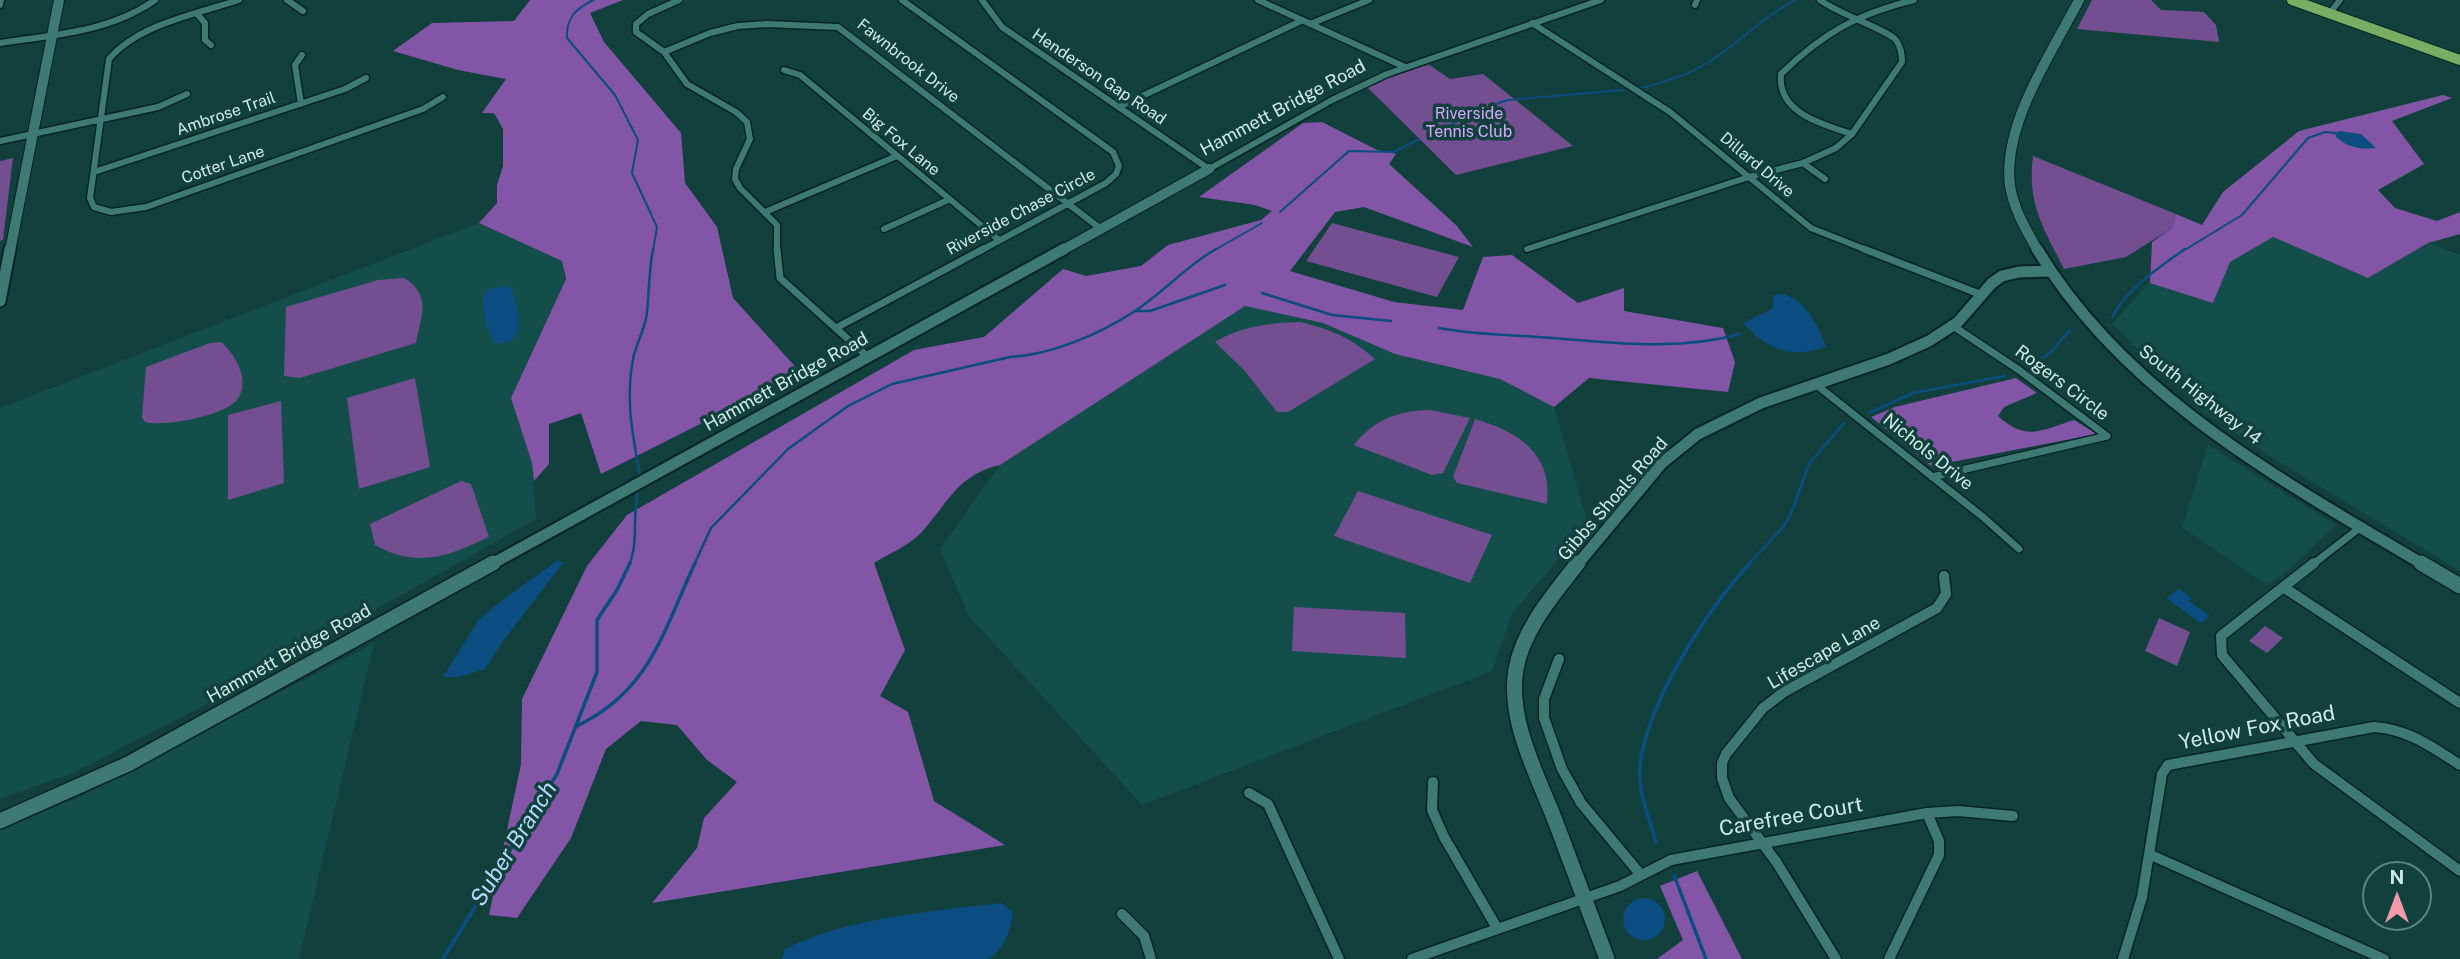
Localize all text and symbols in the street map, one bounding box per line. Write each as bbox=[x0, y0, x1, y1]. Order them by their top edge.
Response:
street label: Fawnbrook Drive bbox=[853, 15, 963, 107]
street label: Henderson Gap Road bbox=[1028, 25, 1170, 129]
street label: Hammett Bridge Road bbox=[1196, 55, 1370, 161]
street label: Ambrose Trail bbox=[174, 88, 278, 140]
street label: Big Fox Lane bbox=[858, 104, 944, 180]
park label: Riverside Tennis Club bbox=[1426, 104, 1512, 142]
street label: Dillard Drive bbox=[1716, 128, 1798, 202]
street label: Cotter Lane bbox=[179, 142, 267, 188]
street label: Riverside Chase Circle bbox=[943, 165, 1099, 259]
street label: Hammett Bridge Road bbox=[700, 328, 872, 436]
street label: South Highway 14 bbox=[2134, 340, 2266, 450]
street label: Rogers Circle bbox=[2011, 341, 2113, 425]
street label: Nichols Drive bbox=[1878, 409, 1978, 495]
street label: Gibbs Shoals Road bbox=[1554, 433, 1672, 565]
street label: Hammett Bridge Road bbox=[203, 600, 375, 708]
street label: Lifescape Lane bbox=[1764, 612, 1884, 694]
street label: Yellow Fox Road bbox=[2177, 701, 2337, 755]
water label: Suber Branch bbox=[465, 777, 563, 911]
street label: Carefree Court bbox=[1717, 792, 1865, 842]
north arrow bbox=[2362, 861, 2432, 931]
text: N bbox=[2390, 866, 2404, 888]

